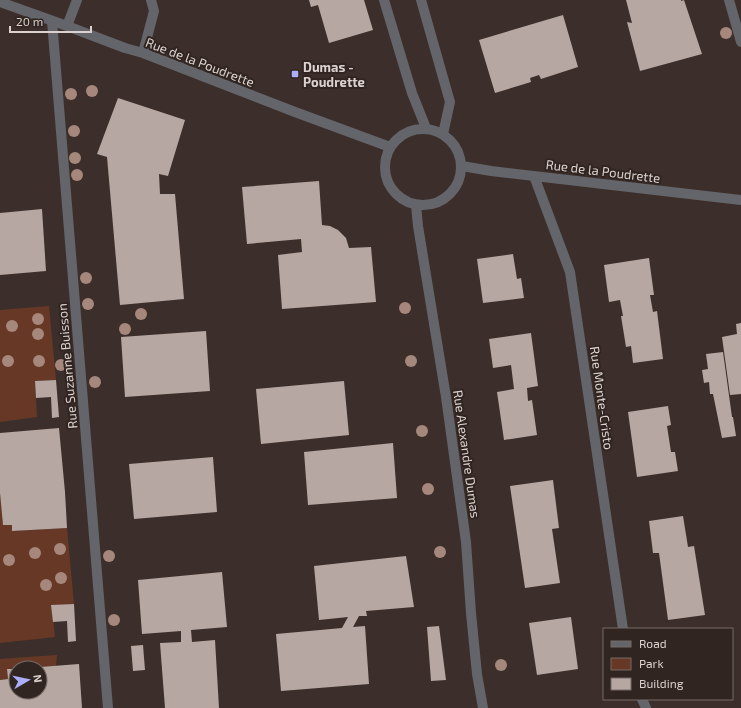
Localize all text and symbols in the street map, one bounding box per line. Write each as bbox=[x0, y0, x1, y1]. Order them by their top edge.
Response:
scale bar bbox=[10, 8, 91, 34]
text: 20 m bbox=[16, 14, 43, 28]
street label: Rue de la Poudrette bbox=[143, 34, 257, 90]
place label: Dumas - Poudrette bbox=[303, 59, 365, 90]
marker: Dumas - Poudrette bbox=[290, 69, 300, 79]
street label: Rue de la Poudrette bbox=[545, 156, 661, 186]
street label: Rue Suzanne Buisson bbox=[54, 303, 80, 429]
street label: Rue Monte-Cristo bbox=[587, 345, 617, 451]
street label: Rue Alexandre Dumas bbox=[450, 389, 484, 519]
legend bbox=[603, 628, 733, 700]
text: Road bbox=[639, 636, 667, 650]
text: Park bbox=[639, 656, 664, 670]
north arrow bbox=[8, 660, 48, 700]
text: N bbox=[31, 673, 45, 683]
text: Building bbox=[639, 676, 684, 690]

